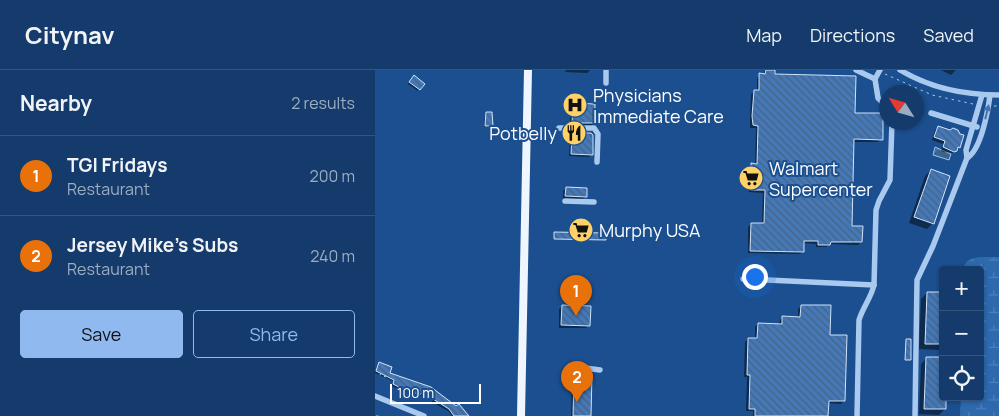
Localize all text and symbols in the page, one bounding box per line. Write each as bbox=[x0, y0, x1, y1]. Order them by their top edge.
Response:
text: Citynav bbox=[25, 18, 115, 51]
text: Map bbox=[746, 23, 782, 47]
text: Directions bbox=[810, 23, 895, 47]
text: Saved bbox=[923, 23, 974, 47]
place label: Physicians Immediate Care bbox=[593, 83, 724, 128]
north arrow bbox=[879, 85, 924, 130]
text: Nearby bbox=[20, 89, 92, 117]
text: 2 results bbox=[291, 92, 355, 114]
hospital icon: Physicians Immediate Care bbox=[562, 92, 588, 118]
one-way arrow bbox=[983, 104, 991, 119]
restaurant icon: Potbelly bbox=[561, 120, 587, 146]
place label: Potbelly bbox=[489, 121, 558, 145]
text: TGI Fridays bbox=[67, 152, 167, 178]
place label: Walmart Supercenter bbox=[769, 156, 873, 201]
text: 1 bbox=[32, 165, 40, 187]
text: 200 m bbox=[310, 165, 355, 187]
supermarket icon: Walmart Supercenter bbox=[738, 165, 764, 191]
text: Restaurant bbox=[67, 178, 150, 200]
supermarket icon: Murphy USA bbox=[568, 217, 594, 243]
place label: Murphy USA bbox=[599, 218, 701, 242]
text: Jersey Mike's Subs bbox=[67, 232, 238, 258]
text: 2 bbox=[31, 245, 41, 267]
text: 240 m bbox=[310, 245, 355, 267]
text: Restaurant bbox=[67, 258, 150, 280]
your location bbox=[742, 264, 768, 290]
map controls bbox=[939, 266, 984, 401]
button: + bbox=[939, 266, 984, 311]
pin: 1 bbox=[560, 275, 592, 316]
button: Save bbox=[20, 310, 183, 358]
button: Share bbox=[193, 310, 355, 358]
button: − bbox=[939, 311, 984, 356]
button: locate bbox=[939, 356, 984, 401]
pin: 2 bbox=[561, 361, 593, 402]
scale bar bbox=[390, 381, 481, 404]
text: 100 m bbox=[397, 383, 434, 402]

